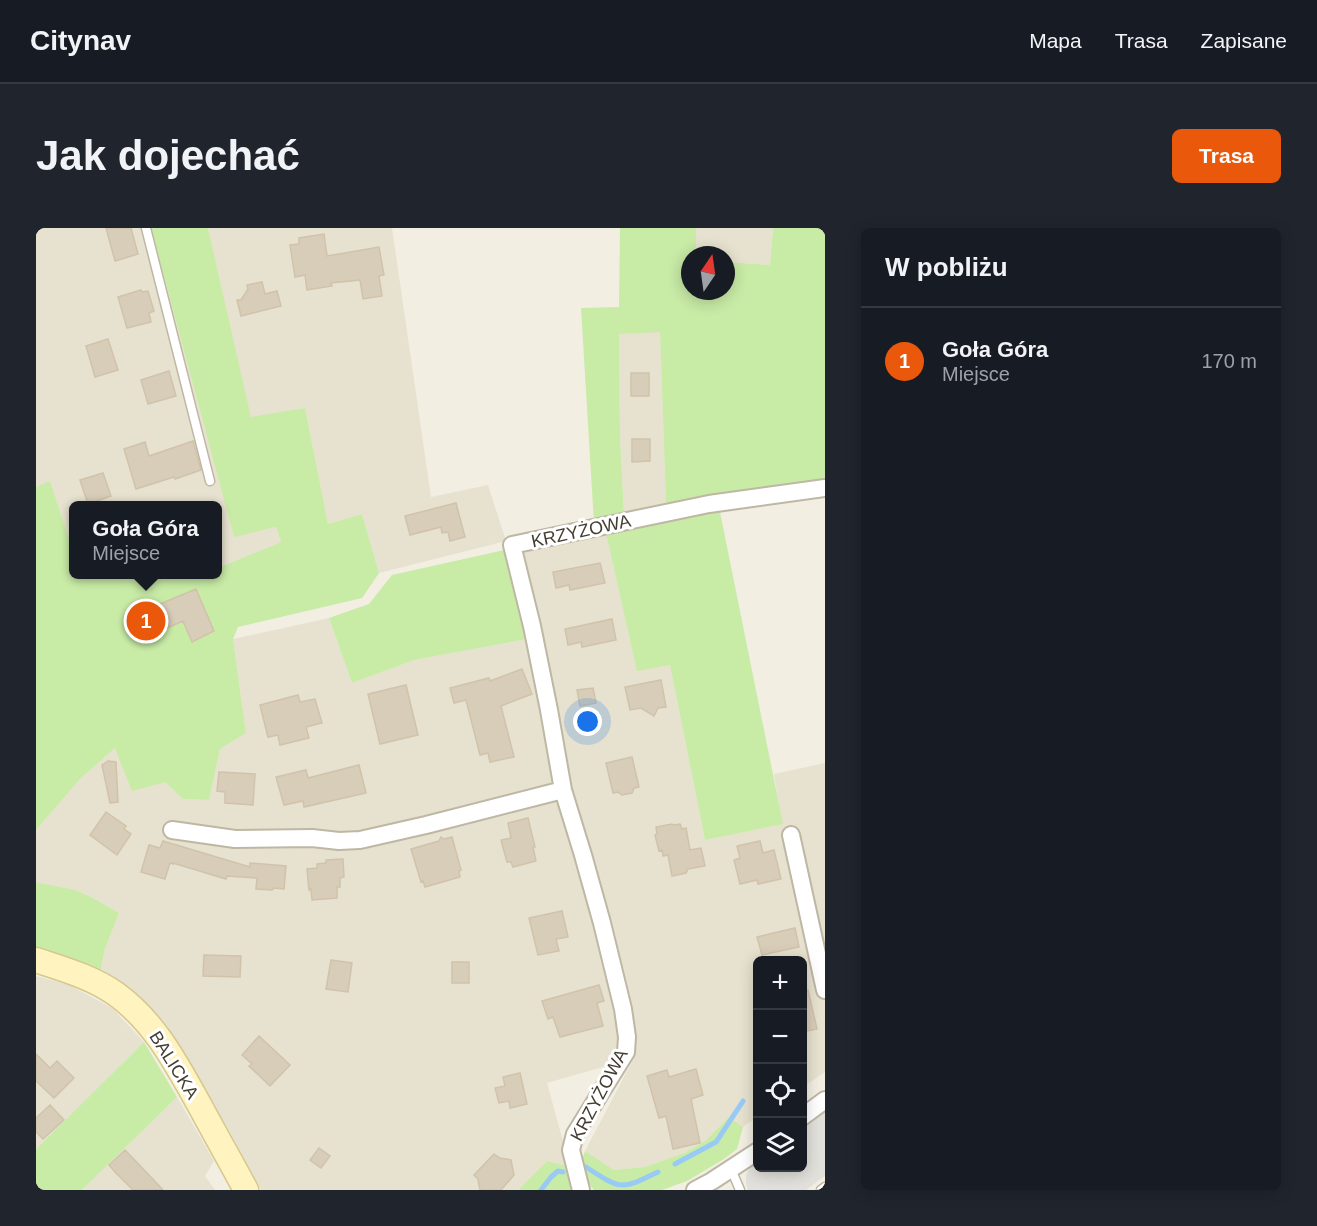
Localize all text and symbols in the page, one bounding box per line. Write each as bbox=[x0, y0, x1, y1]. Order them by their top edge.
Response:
text: Citynav bbox=[30, 25, 131, 56]
text: Mapa bbox=[1029, 29, 1082, 52]
text: Trasa bbox=[1115, 29, 1168, 52]
text: Zapisane bbox=[1201, 29, 1287, 52]
button: Trasa bbox=[1172, 129, 1281, 183]
text: Jak dojechać bbox=[36, 132, 300, 179]
north arrow bbox=[681, 246, 735, 300]
text: W pobliżu bbox=[885, 252, 1008, 282]
text: Goła Góra bbox=[942, 337, 1048, 362]
text: 1 bbox=[899, 350, 910, 372]
text: 170 m bbox=[1201, 350, 1257, 372]
text: Miejsce bbox=[942, 363, 1010, 385]
popup bbox=[69, 501, 222, 579]
street label: KRZYŻOWA bbox=[529, 511, 633, 551]
text: Goła Góra bbox=[92, 516, 199, 541]
text: Miejsce bbox=[92, 542, 160, 564]
pin: 1 bbox=[126, 598, 166, 644]
your location bbox=[573, 707, 602, 736]
map controls bbox=[753, 956, 807, 1172]
button: + bbox=[753, 956, 807, 1010]
button: − bbox=[753, 1010, 807, 1064]
street label: BALICKA bbox=[145, 1027, 203, 1103]
street label: KRZYŻOWA bbox=[566, 1046, 632, 1144]
button: locate bbox=[753, 1064, 807, 1118]
button: layers bbox=[753, 1118, 807, 1172]

